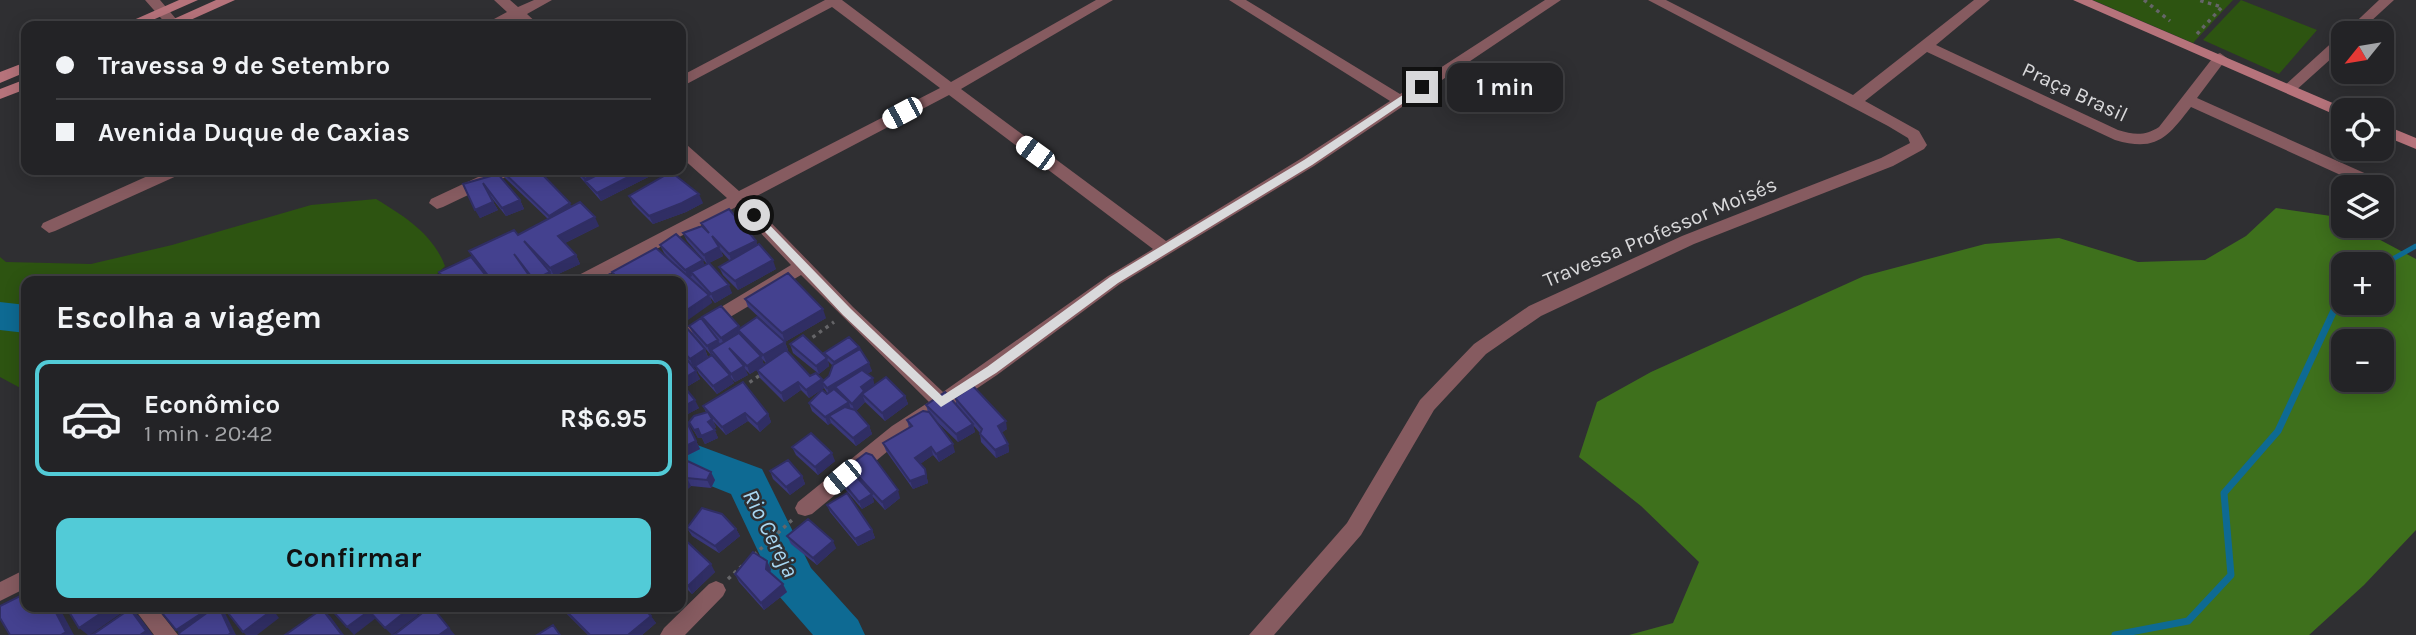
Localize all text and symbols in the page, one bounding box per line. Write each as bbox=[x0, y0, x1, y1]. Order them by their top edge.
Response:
north arrow bbox=[2331, 21, 2394, 84]
map controls bbox=[2331, 21, 2394, 392]
text: Travessa 9 de Setembro bbox=[98, 50, 390, 81]
street label: Praça Brasil bbox=[2018, 57, 2132, 127]
callout: 1 min bbox=[1446, 62, 1562, 112]
route end bbox=[1406, 71, 1438, 103]
text: 1 min bbox=[1476, 74, 1534, 101]
car bbox=[879, 94, 926, 132]
button: locate bbox=[2331, 98, 2394, 161]
text: Avenida Duque de Caxias bbox=[98, 117, 410, 148]
car bbox=[1012, 132, 1059, 174]
street label: Travessa Professor Moisés bbox=[1540, 172, 1780, 292]
button: layers bbox=[2331, 175, 2394, 238]
route start bbox=[738, 199, 770, 231]
button: + bbox=[2331, 252, 2394, 315]
text: Escolha a viagem bbox=[56, 299, 322, 336]
button: − bbox=[2331, 329, 2394, 392]
icon: car bbox=[60, 387, 123, 450]
text: Econômico bbox=[144, 389, 280, 420]
text: R$6.95 bbox=[560, 403, 647, 434]
text: 1 min · 20:42 bbox=[144, 420, 273, 447]
car bbox=[820, 455, 865, 499]
water label: Rio Cereja bbox=[737, 485, 804, 582]
button: Confirmar bbox=[56, 518, 651, 598]

